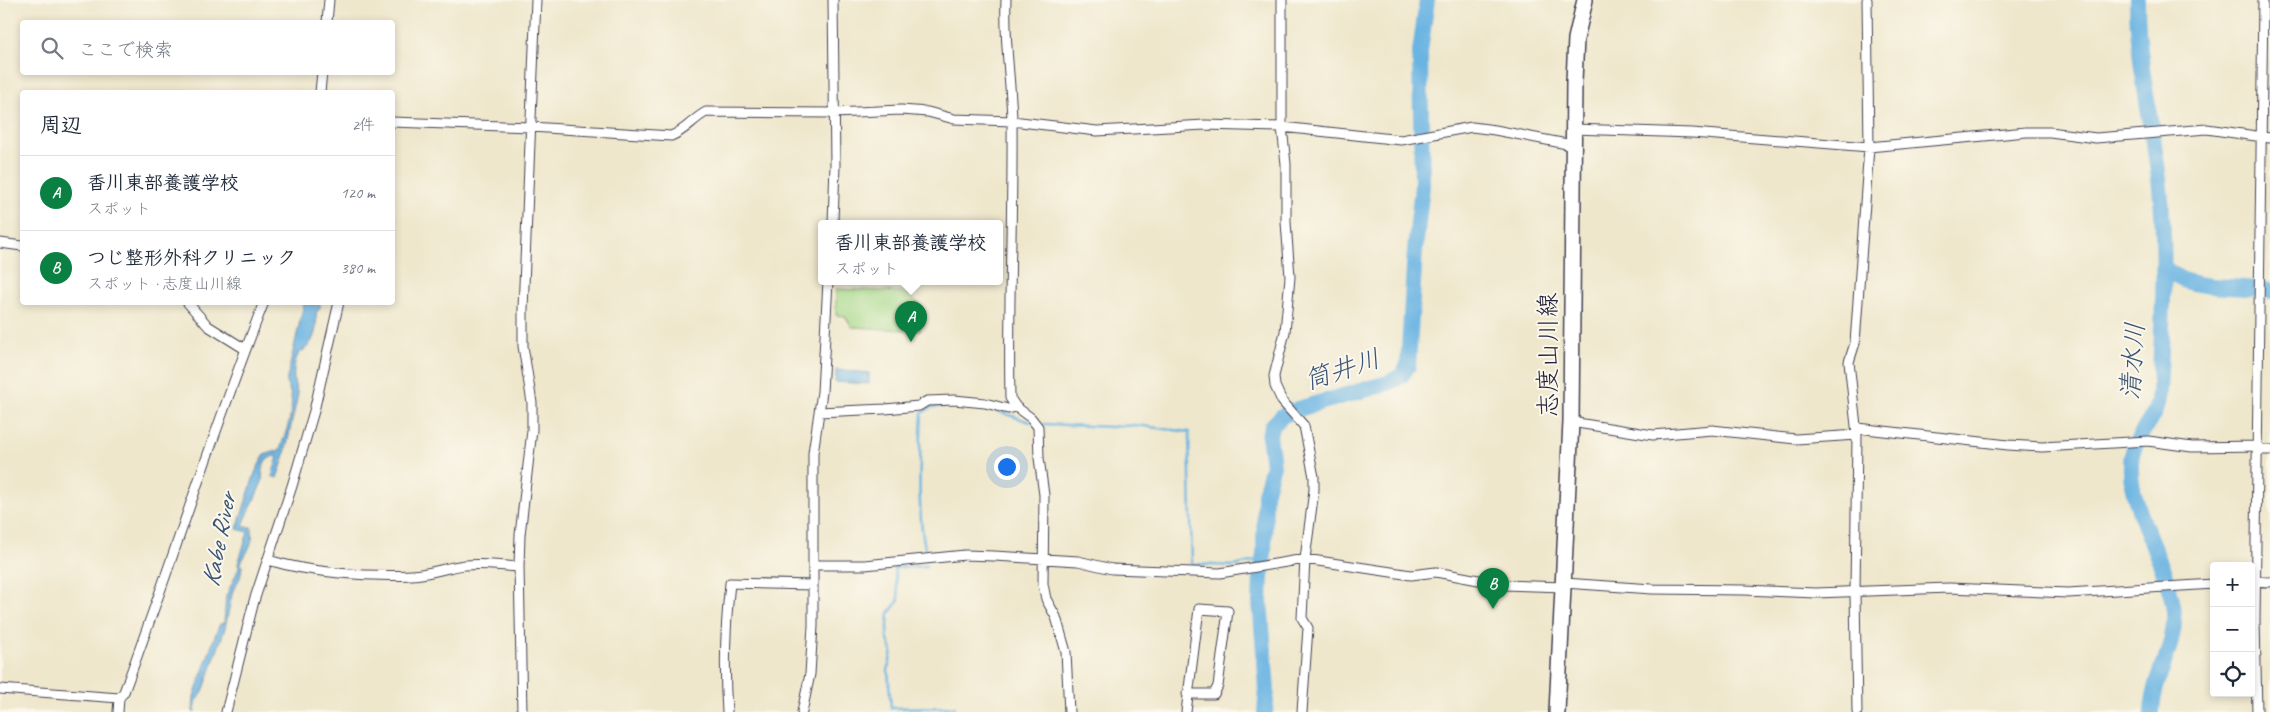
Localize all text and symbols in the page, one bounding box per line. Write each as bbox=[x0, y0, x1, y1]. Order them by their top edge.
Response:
search box bbox=[20, 20, 395, 75]
icon: search bbox=[38, 34, 66, 62]
text: ここで検索 bbox=[78, 38, 173, 62]
text: 周辺 bbox=[40, 112, 82, 138]
text: 2件 bbox=[352, 115, 375, 135]
text: 香川東部養護学校 bbox=[87, 171, 239, 195]
text: A bbox=[52, 183, 60, 203]
text: 120 m bbox=[341, 183, 375, 203]
text: スポット bbox=[87, 199, 151, 219]
popup bbox=[818, 220, 1003, 285]
text: 香川東部養護学校 bbox=[834, 231, 987, 255]
text: つじ整形外科クリニック bbox=[87, 246, 296, 270]
text: B bbox=[52, 258, 60, 278]
text: 380 m bbox=[341, 258, 375, 278]
text: スポット bbox=[834, 259, 899, 279]
text: スポット · 志度山川線 bbox=[87, 274, 242, 294]
street label: 志度山川線 bbox=[1532, 292, 1564, 418]
pin: A bbox=[895, 301, 927, 342]
water label: 清水川 bbox=[2113, 321, 2152, 401]
water label: 筒井川 bbox=[1300, 342, 1384, 397]
your location bbox=[994, 454, 1020, 480]
water label: Kabe River bbox=[193, 486, 244, 589]
map controls bbox=[2210, 562, 2255, 697]
button: + bbox=[2210, 562, 2255, 607]
pin: B bbox=[1477, 568, 1509, 609]
button: − bbox=[2210, 607, 2255, 652]
button: locate bbox=[2210, 652, 2255, 697]

